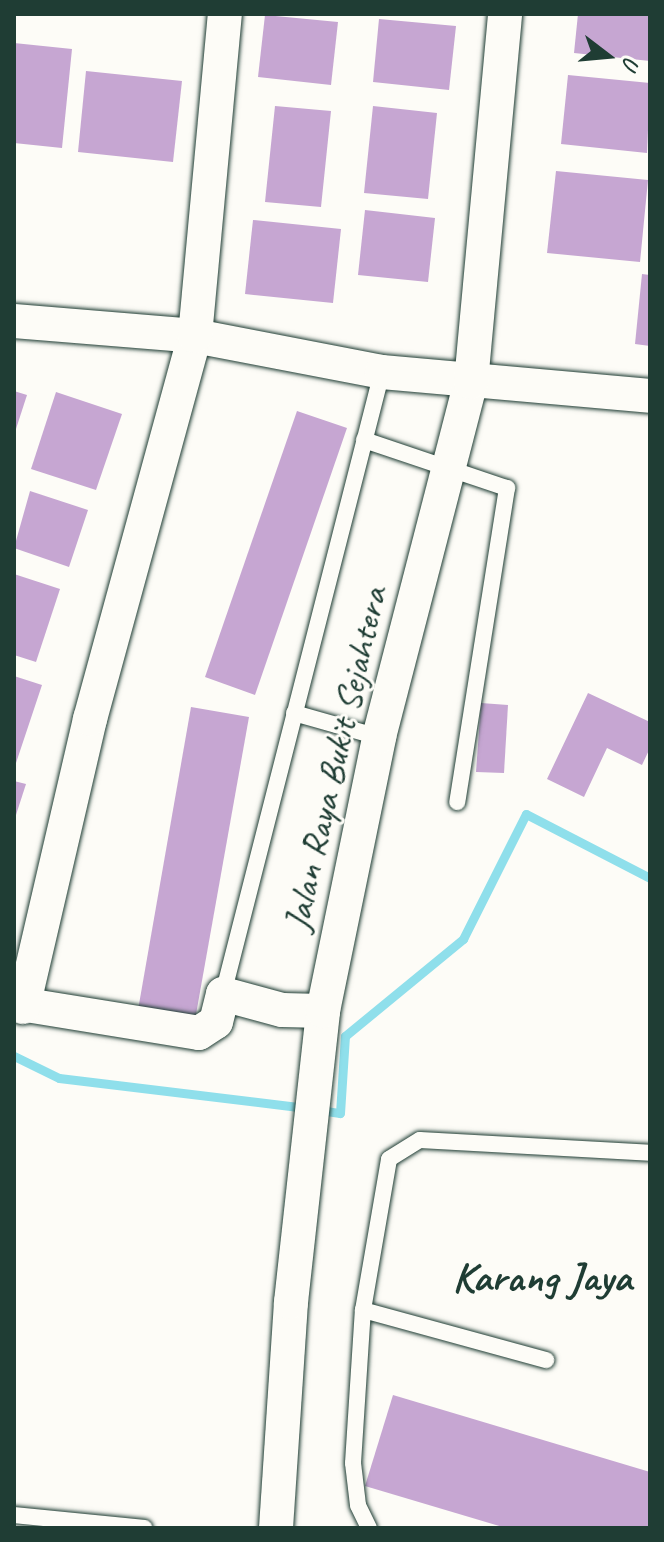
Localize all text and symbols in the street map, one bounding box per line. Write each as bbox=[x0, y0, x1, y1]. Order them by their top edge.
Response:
north arrow bbox=[568, 16, 648, 96]
text: U bbox=[616, 54, 646, 72]
street label: Jalan Raya Bukit Sejahtera bbox=[273, 583, 397, 935]
district label: Karang Jaya bbox=[453, 1253, 631, 1303]

